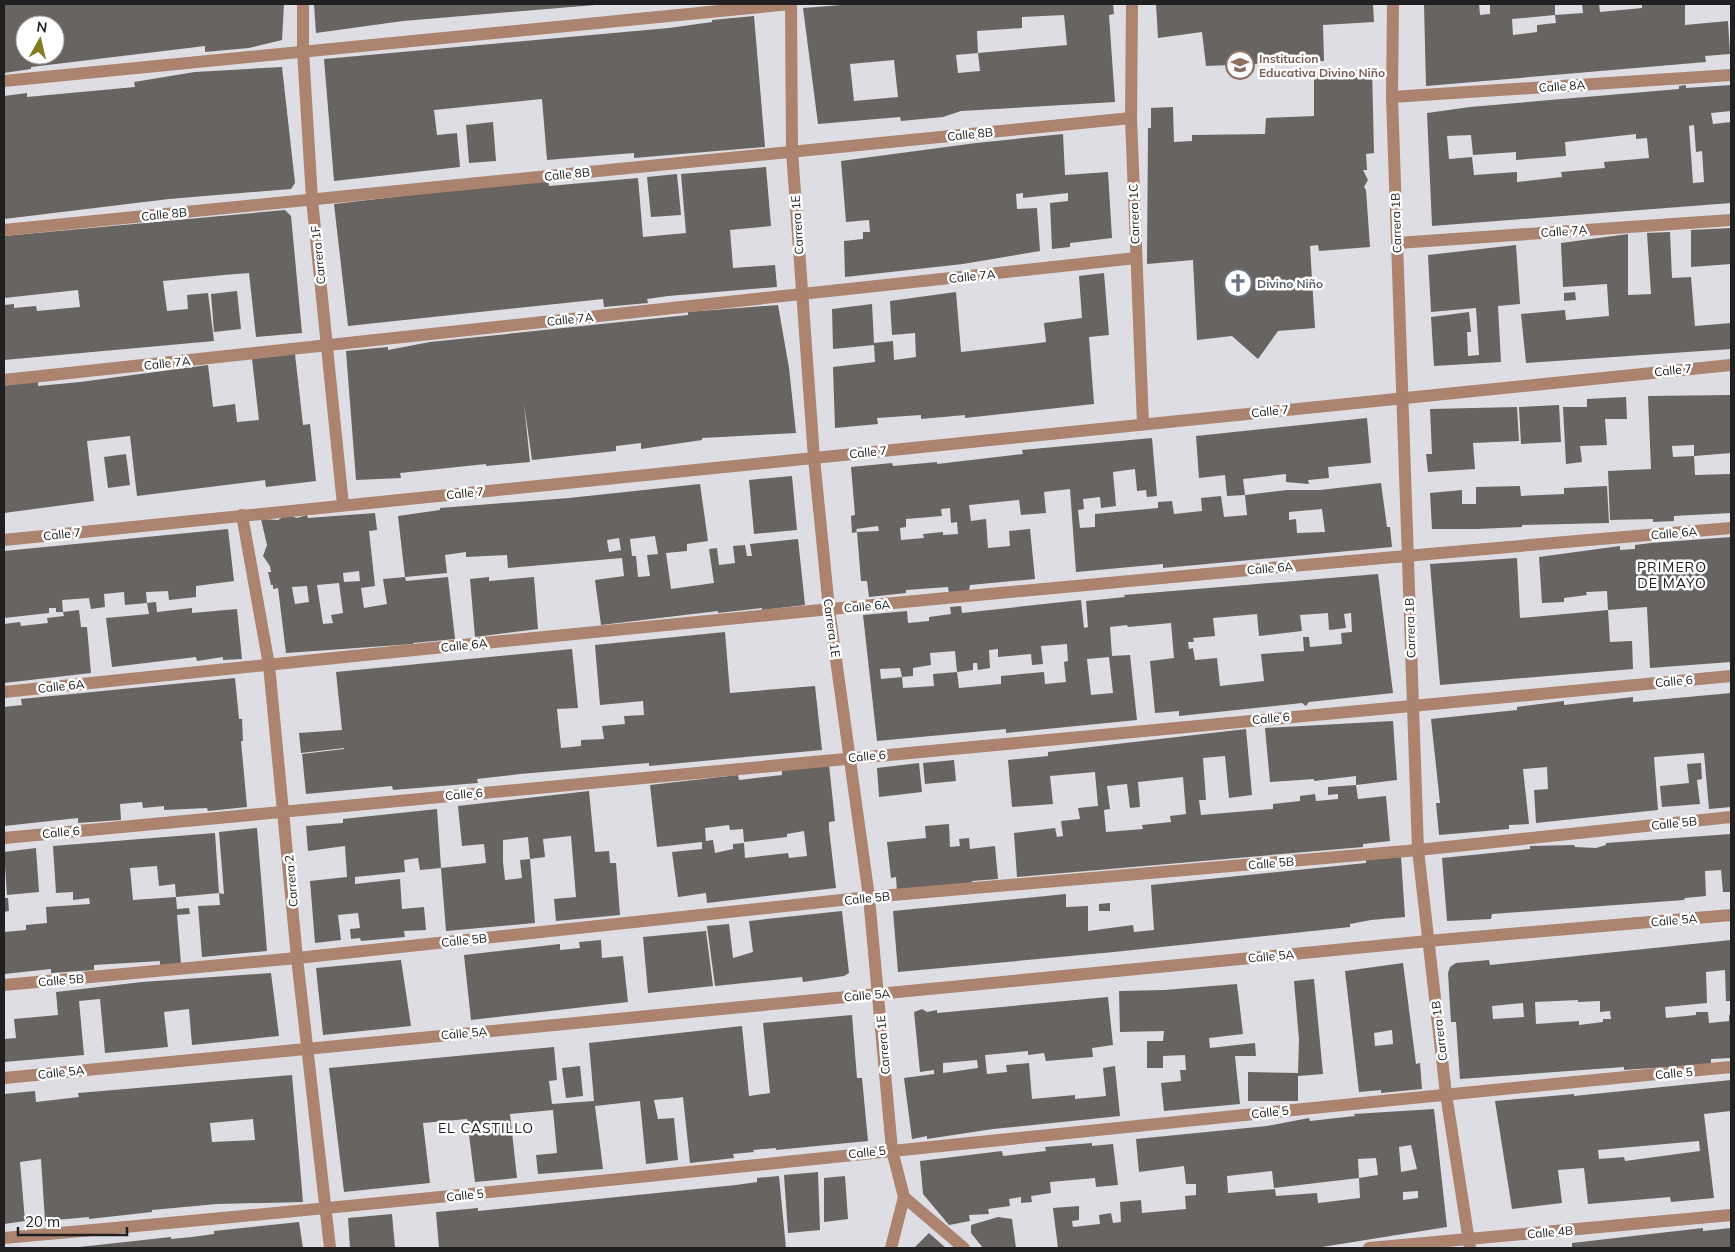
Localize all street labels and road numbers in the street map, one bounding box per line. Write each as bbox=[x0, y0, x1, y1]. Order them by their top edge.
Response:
street label: Calle 8A bbox=[1538, 77, 1586, 95]
street label: Calle 8B bbox=[946, 124, 994, 144]
street label: Calle 8B bbox=[543, 164, 591, 184]
street label: Carrera 1C bbox=[1125, 184, 1143, 244]
street label: Carrera 1B bbox=[1387, 193, 1405, 253]
street label: Carrera 1E bbox=[787, 195, 807, 255]
street label: Calle 8B bbox=[140, 204, 188, 224]
street label: Calle 7A bbox=[1540, 222, 1588, 240]
street label: Carrera 1F bbox=[307, 225, 329, 285]
street label: Calle 7A bbox=[948, 266, 996, 286]
street label: Calle 7A bbox=[546, 309, 594, 329]
street label: Calle 7A bbox=[143, 353, 191, 373]
street label: Calle 7 bbox=[1653, 361, 1693, 379]
street label: Calle 7 bbox=[1250, 402, 1290, 420]
street label: Calle 7 bbox=[848, 443, 888, 461]
street label: Calle 7 bbox=[445, 484, 485, 502]
street label: Calle 6A bbox=[1650, 523, 1698, 543]
street label: Calle 7 bbox=[42, 525, 82, 543]
street label: Calle 6A bbox=[1246, 558, 1294, 578]
street label: Calle 6A bbox=[843, 596, 891, 616]
street label: Carrera 1E bbox=[820, 598, 844, 658]
street label: Carrera 1B bbox=[1401, 598, 1419, 658]
street label: Calle 6A bbox=[440, 635, 488, 655]
street label: Calle 6 bbox=[1655, 672, 1693, 690]
street label: Calle 6A bbox=[37, 676, 85, 696]
street label: Calle 6 bbox=[1252, 709, 1290, 727]
street label: Calle 6 bbox=[848, 747, 886, 765]
street label: Calle 6 bbox=[445, 785, 483, 803]
street label: Calle 5B bbox=[1650, 813, 1698, 833]
street label: Calle 6 bbox=[42, 823, 80, 841]
street label: Carrera 2 bbox=[281, 854, 301, 908]
street label: Calle 5B bbox=[1247, 854, 1295, 872]
street label: Calle 5B bbox=[843, 888, 891, 908]
street label: Calle 5A bbox=[1650, 910, 1698, 930]
street label: Calle 5B bbox=[440, 930, 488, 950]
street label: Calle 5A bbox=[1247, 946, 1295, 966]
street label: Calle 5B bbox=[37, 971, 85, 989]
street label: Calle 5A bbox=[843, 985, 891, 1005]
street label: Carrera 1B bbox=[1428, 1000, 1450, 1062]
street label: Carrera 1E bbox=[873, 1015, 893, 1075]
street label: Calle 5A bbox=[440, 1023, 488, 1043]
street label: Calle 5A bbox=[37, 1062, 85, 1082]
street label: Calle 5 bbox=[1655, 1064, 1693, 1082]
street label: Calle 5 bbox=[1250, 1103, 1290, 1121]
street label: Calle 5 bbox=[847, 1143, 887, 1161]
street label: Calle 5 bbox=[445, 1186, 485, 1204]
street label: Calle 4B bbox=[1526, 1223, 1574, 1241]

